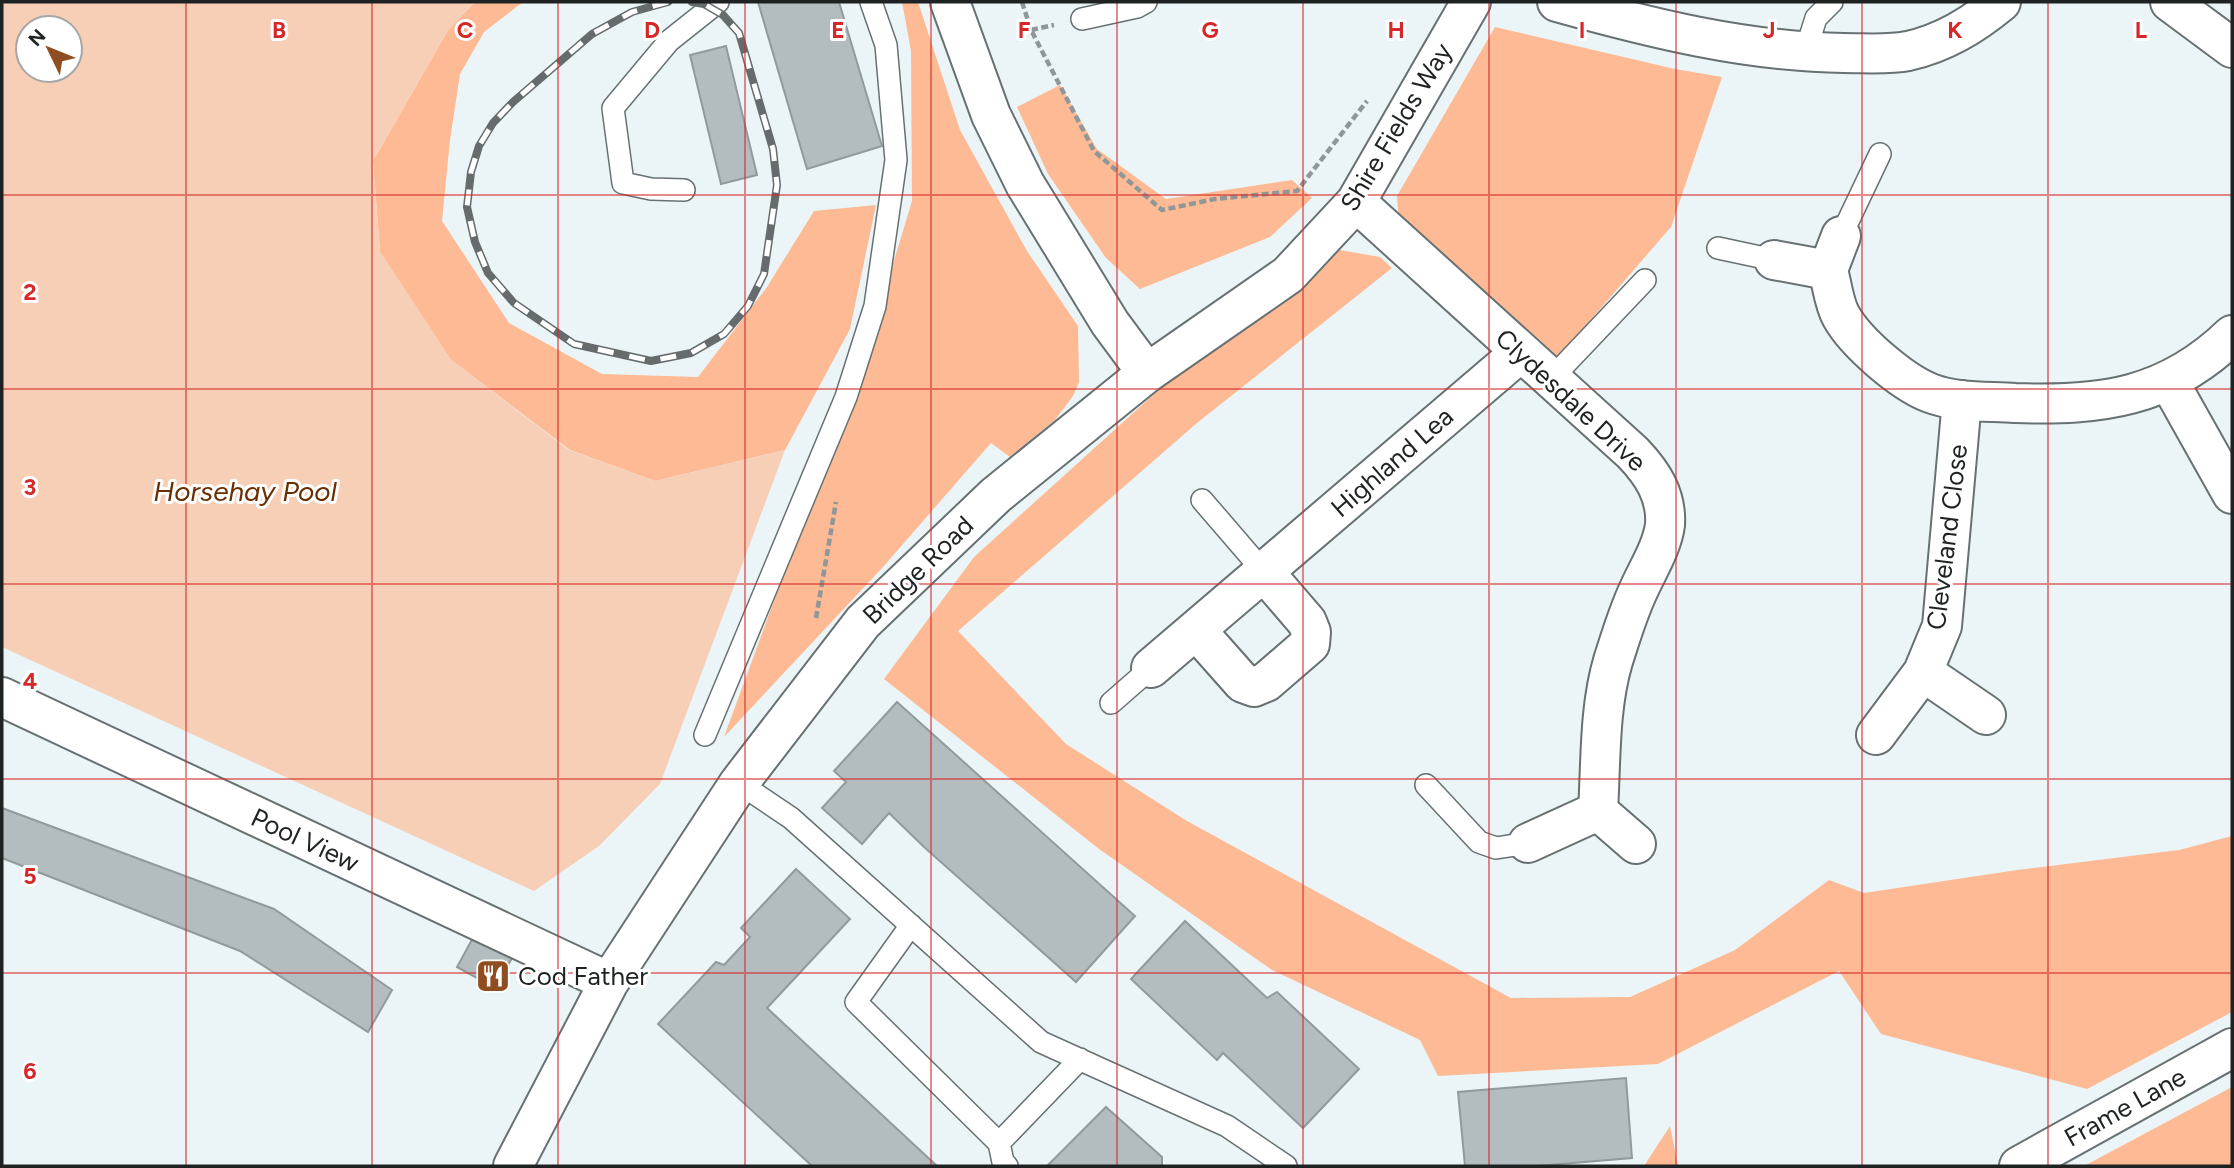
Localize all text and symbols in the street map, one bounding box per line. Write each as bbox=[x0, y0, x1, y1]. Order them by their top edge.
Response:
north arrow bbox=[14, 14, 84, 84]
text: B bbox=[272, 16, 286, 44]
text: C bbox=[457, 16, 474, 44]
text: D bbox=[644, 16, 660, 44]
text: E bbox=[831, 16, 845, 44]
text: F bbox=[1018, 16, 1031, 44]
text: G bbox=[1201, 16, 1219, 44]
text: H bbox=[1387, 16, 1405, 44]
text: I bbox=[1579, 16, 1585, 44]
text: J bbox=[1763, 16, 1775, 44]
text: K bbox=[1947, 16, 1963, 44]
text: L bbox=[2135, 16, 2147, 44]
text: N bbox=[24, 25, 50, 51]
street label: Shire Fields Way bbox=[1333, 37, 1459, 217]
text: 2 bbox=[23, 278, 37, 306]
street label: Clydesdale Drive bbox=[1489, 322, 1653, 478]
street label: Highland Lea bbox=[1324, 400, 1460, 524]
street label: Cleveland Close bbox=[1920, 442, 1974, 632]
text: 3 bbox=[24, 473, 36, 501]
water label: Horsehay Pool bbox=[153, 474, 338, 508]
street label: Bridge Road bbox=[856, 509, 980, 631]
text: 4 bbox=[23, 667, 37, 695]
street label: Pool View bbox=[246, 801, 365, 879]
text: 5 bbox=[23, 862, 37, 890]
restaurant icon: Cod Father bbox=[474, 957, 512, 995]
place label: Cod Father bbox=[518, 960, 648, 992]
text: 6 bbox=[23, 1057, 37, 1085]
street label: Frame Lane bbox=[2059, 1060, 2191, 1154]

